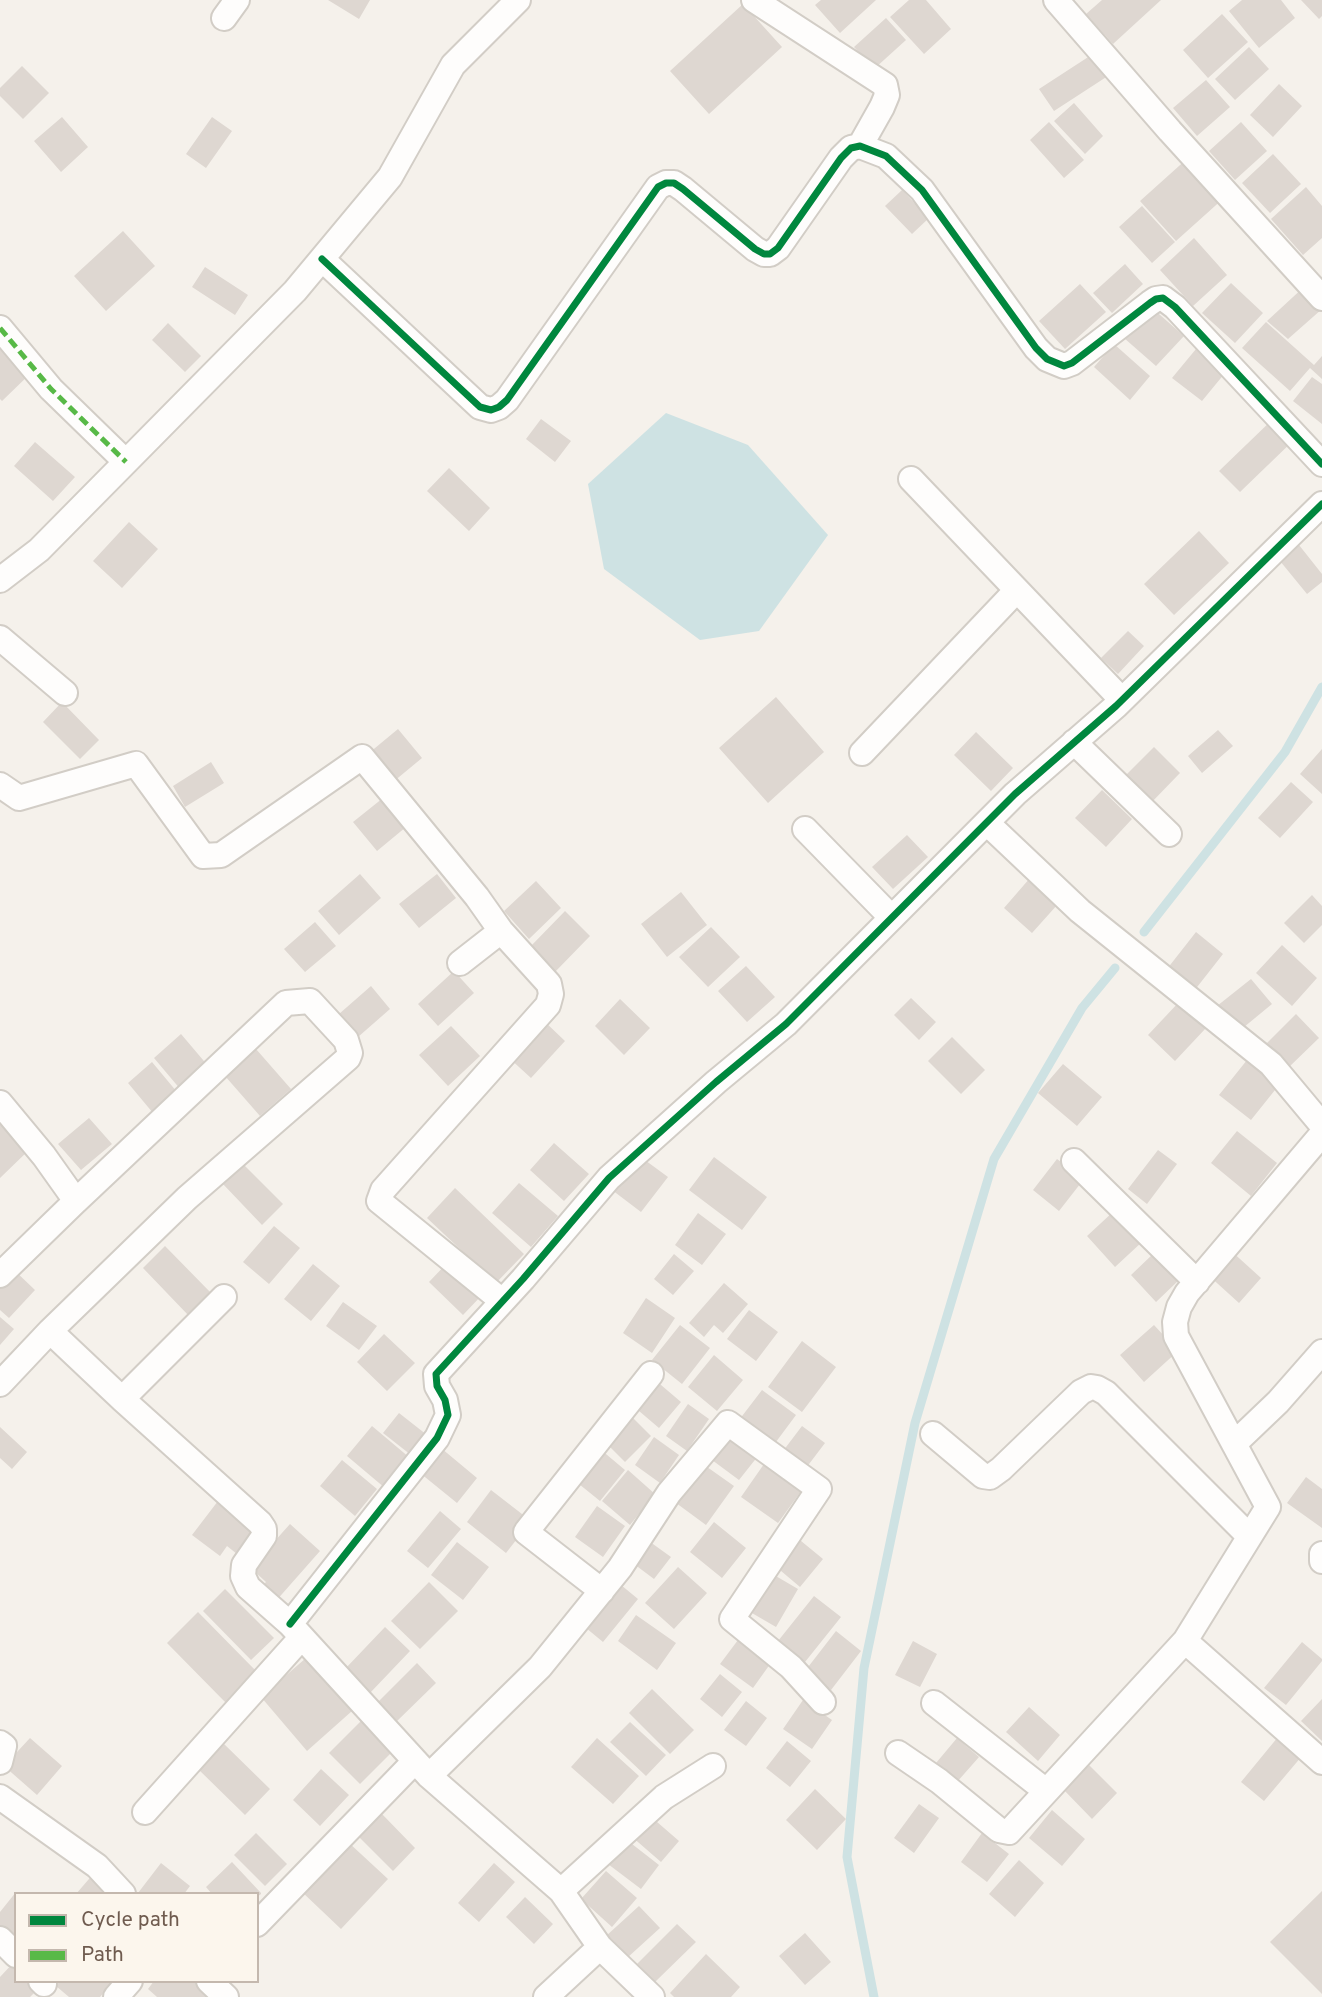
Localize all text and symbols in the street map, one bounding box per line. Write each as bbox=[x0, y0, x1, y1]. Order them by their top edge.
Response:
legend bbox=[14, 1892, 259, 1983]
text: Cycle path bbox=[81, 1907, 180, 1934]
text: Path bbox=[81, 1942, 124, 1969]

